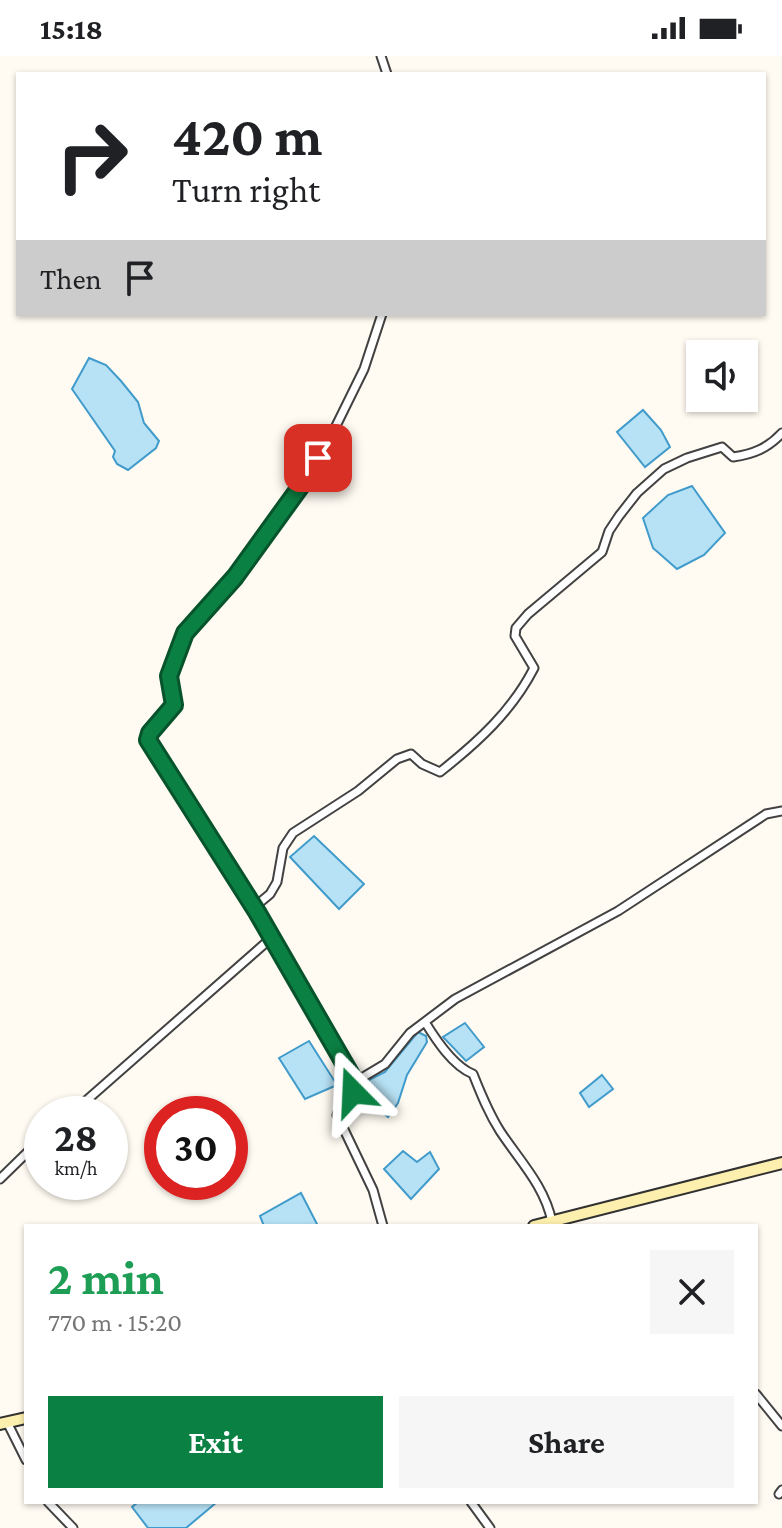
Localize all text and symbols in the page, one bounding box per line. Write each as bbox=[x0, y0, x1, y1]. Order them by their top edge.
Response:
text: 15:18 bbox=[40, 12, 103, 45]
icon: right bbox=[40, 104, 144, 208]
text: 420 m bbox=[172, 105, 322, 167]
text: Turn right bbox=[172, 170, 320, 210]
icon: arrive bbox=[118, 256, 162, 300]
text: Then bbox=[40, 262, 102, 295]
map controls bbox=[686, 340, 758, 412]
button: sound bbox=[686, 340, 758, 412]
pin bbox=[284, 424, 352, 492]
icon: arrive bbox=[296, 436, 340, 480]
position arrow bbox=[311, 1050, 395, 1134]
speed limit sign: 30 bbox=[144, 1096, 248, 1200]
text: 28 bbox=[54, 1115, 98, 1160]
text: km/h bbox=[54, 1157, 98, 1179]
button: close bbox=[650, 1250, 734, 1334]
text: 2 min bbox=[48, 1251, 164, 1304]
text: 770 m · 15:20 bbox=[48, 1308, 182, 1337]
button: Exit bbox=[48, 1396, 383, 1488]
button: Share bbox=[399, 1396, 734, 1488]

